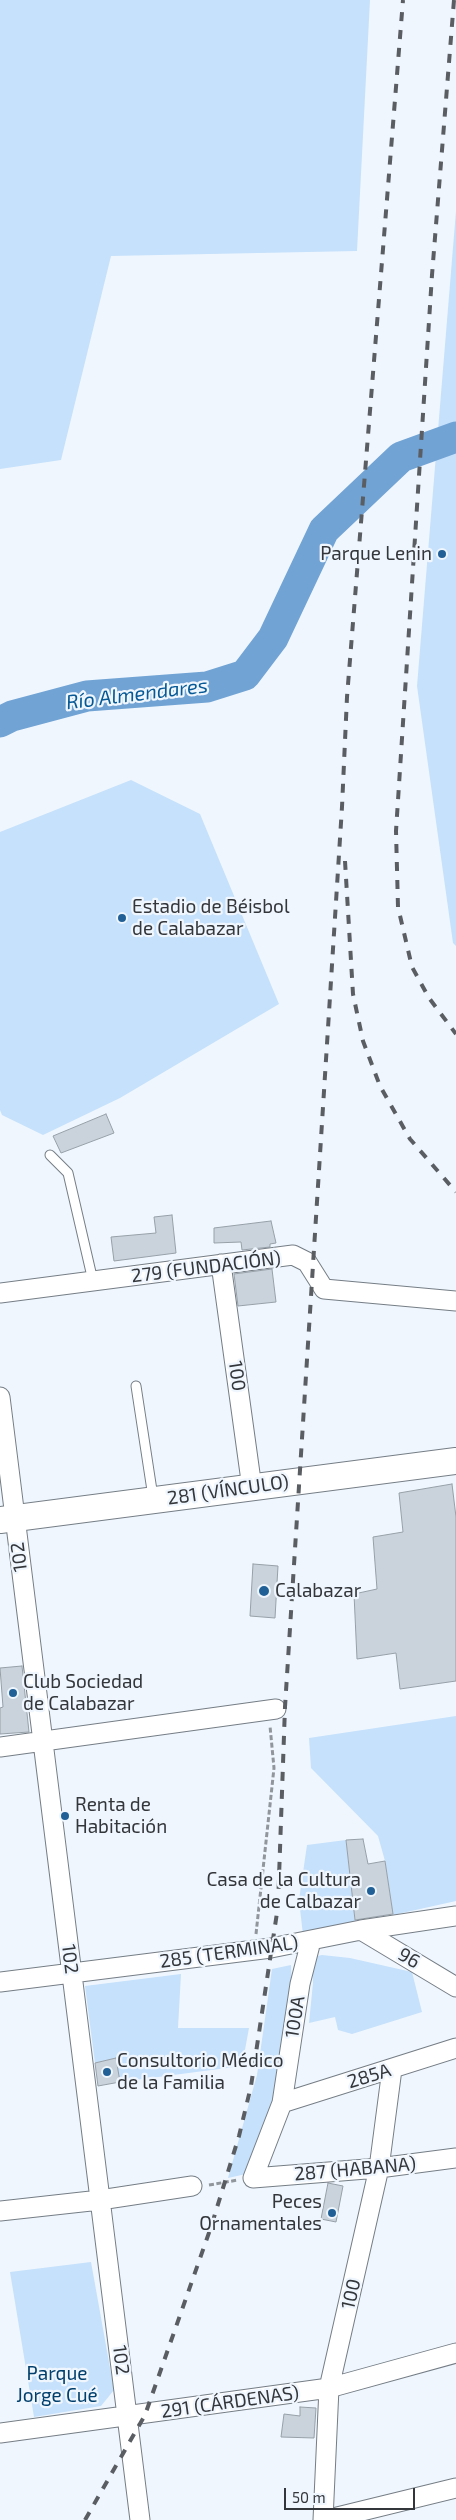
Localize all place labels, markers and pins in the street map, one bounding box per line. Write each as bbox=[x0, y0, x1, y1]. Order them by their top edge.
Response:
place label: Parque Lenin bbox=[320, 543, 432, 565]
marker: Parque Lenin bbox=[436, 548, 448, 560]
place label: Estadio de Béisbol de Calabazar bbox=[132, 896, 290, 940]
marker: Estadio de Béisbol de Calabazar bbox=[116, 912, 128, 924]
place label: Calabazar bbox=[275, 1580, 361, 1602]
marker: Calabazar bbox=[257, 1584, 271, 1598]
place label: Club Sociedad de Calabazar bbox=[23, 1671, 143, 1715]
marker: Club Sociedad de Calabazar bbox=[7, 1687, 19, 1699]
place label: Renta de Habitación bbox=[75, 1794, 167, 1838]
marker: Renta de Habitación bbox=[59, 1810, 71, 1822]
place label: Casa de la Cultura de Calbazar bbox=[206, 1869, 361, 1913]
marker: Casa de la Cultura de Calbazar bbox=[365, 1885, 377, 1897]
place label: Consultorio Médico de la Familia bbox=[117, 2050, 283, 2094]
marker: Consultorio Médico de la Familia bbox=[101, 2066, 113, 2078]
place label: Peces Ornamentales bbox=[199, 2191, 322, 2235]
marker: Peces Ornamentales bbox=[326, 2207, 338, 2219]

